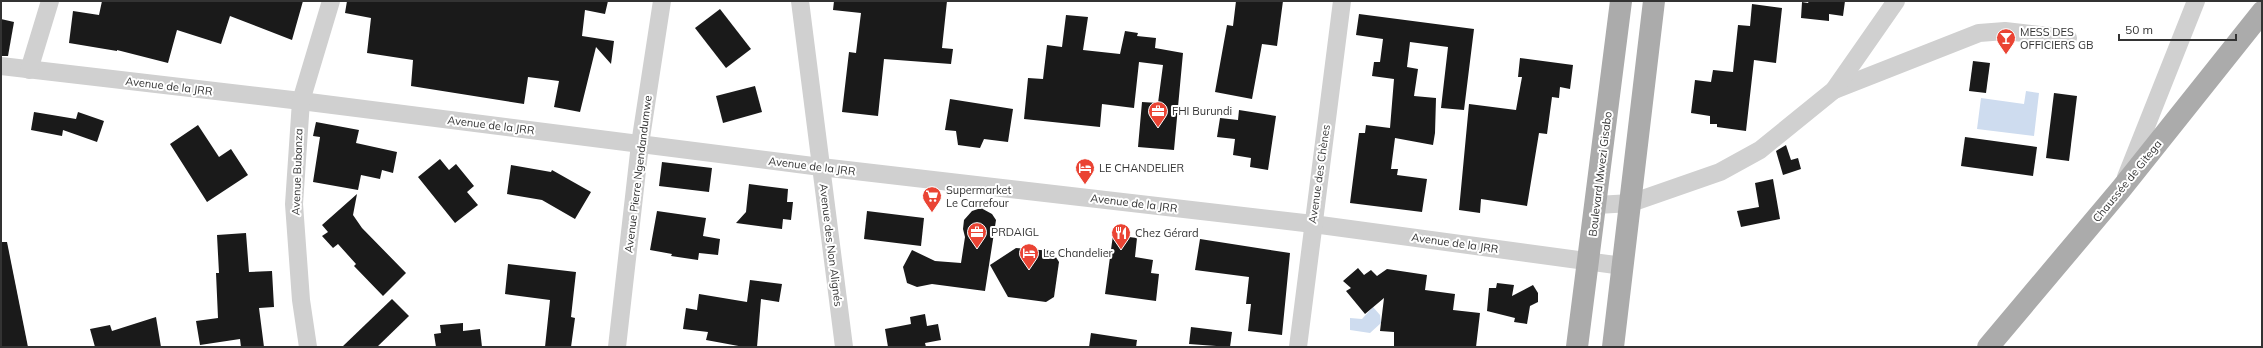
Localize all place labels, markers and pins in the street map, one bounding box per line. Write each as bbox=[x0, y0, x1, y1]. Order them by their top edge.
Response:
place label: MESS DES OFFICIERS GB bbox=[2020, 25, 2093, 52]
bar icon: MESS DES OFFICIERS GB bbox=[1995, 27, 2017, 55]
office icon: FHI Burundi bbox=[1147, 100, 1169, 128]
place label: FHI Burundi bbox=[1172, 104, 1232, 118]
hotel icon: LE CHANDELIER bbox=[1074, 157, 1096, 185]
place label: LE CHANDELIER bbox=[1099, 161, 1185, 175]
place label: Supermarket Le Carrefour bbox=[946, 183, 1012, 210]
supermarket icon: Supermarket Le Carrefour bbox=[921, 185, 943, 213]
office icon: PRDAIGL bbox=[966, 221, 988, 249]
restaurant icon: Chez Gérard bbox=[1110, 222, 1132, 250]
place label: PRDAIGL bbox=[991, 225, 1039, 239]
place label: Chez Gérard bbox=[1135, 226, 1199, 240]
hotel icon: Le Chandelier bbox=[1018, 242, 1040, 270]
place label: Le Chandelier bbox=[1043, 246, 1113, 260]

